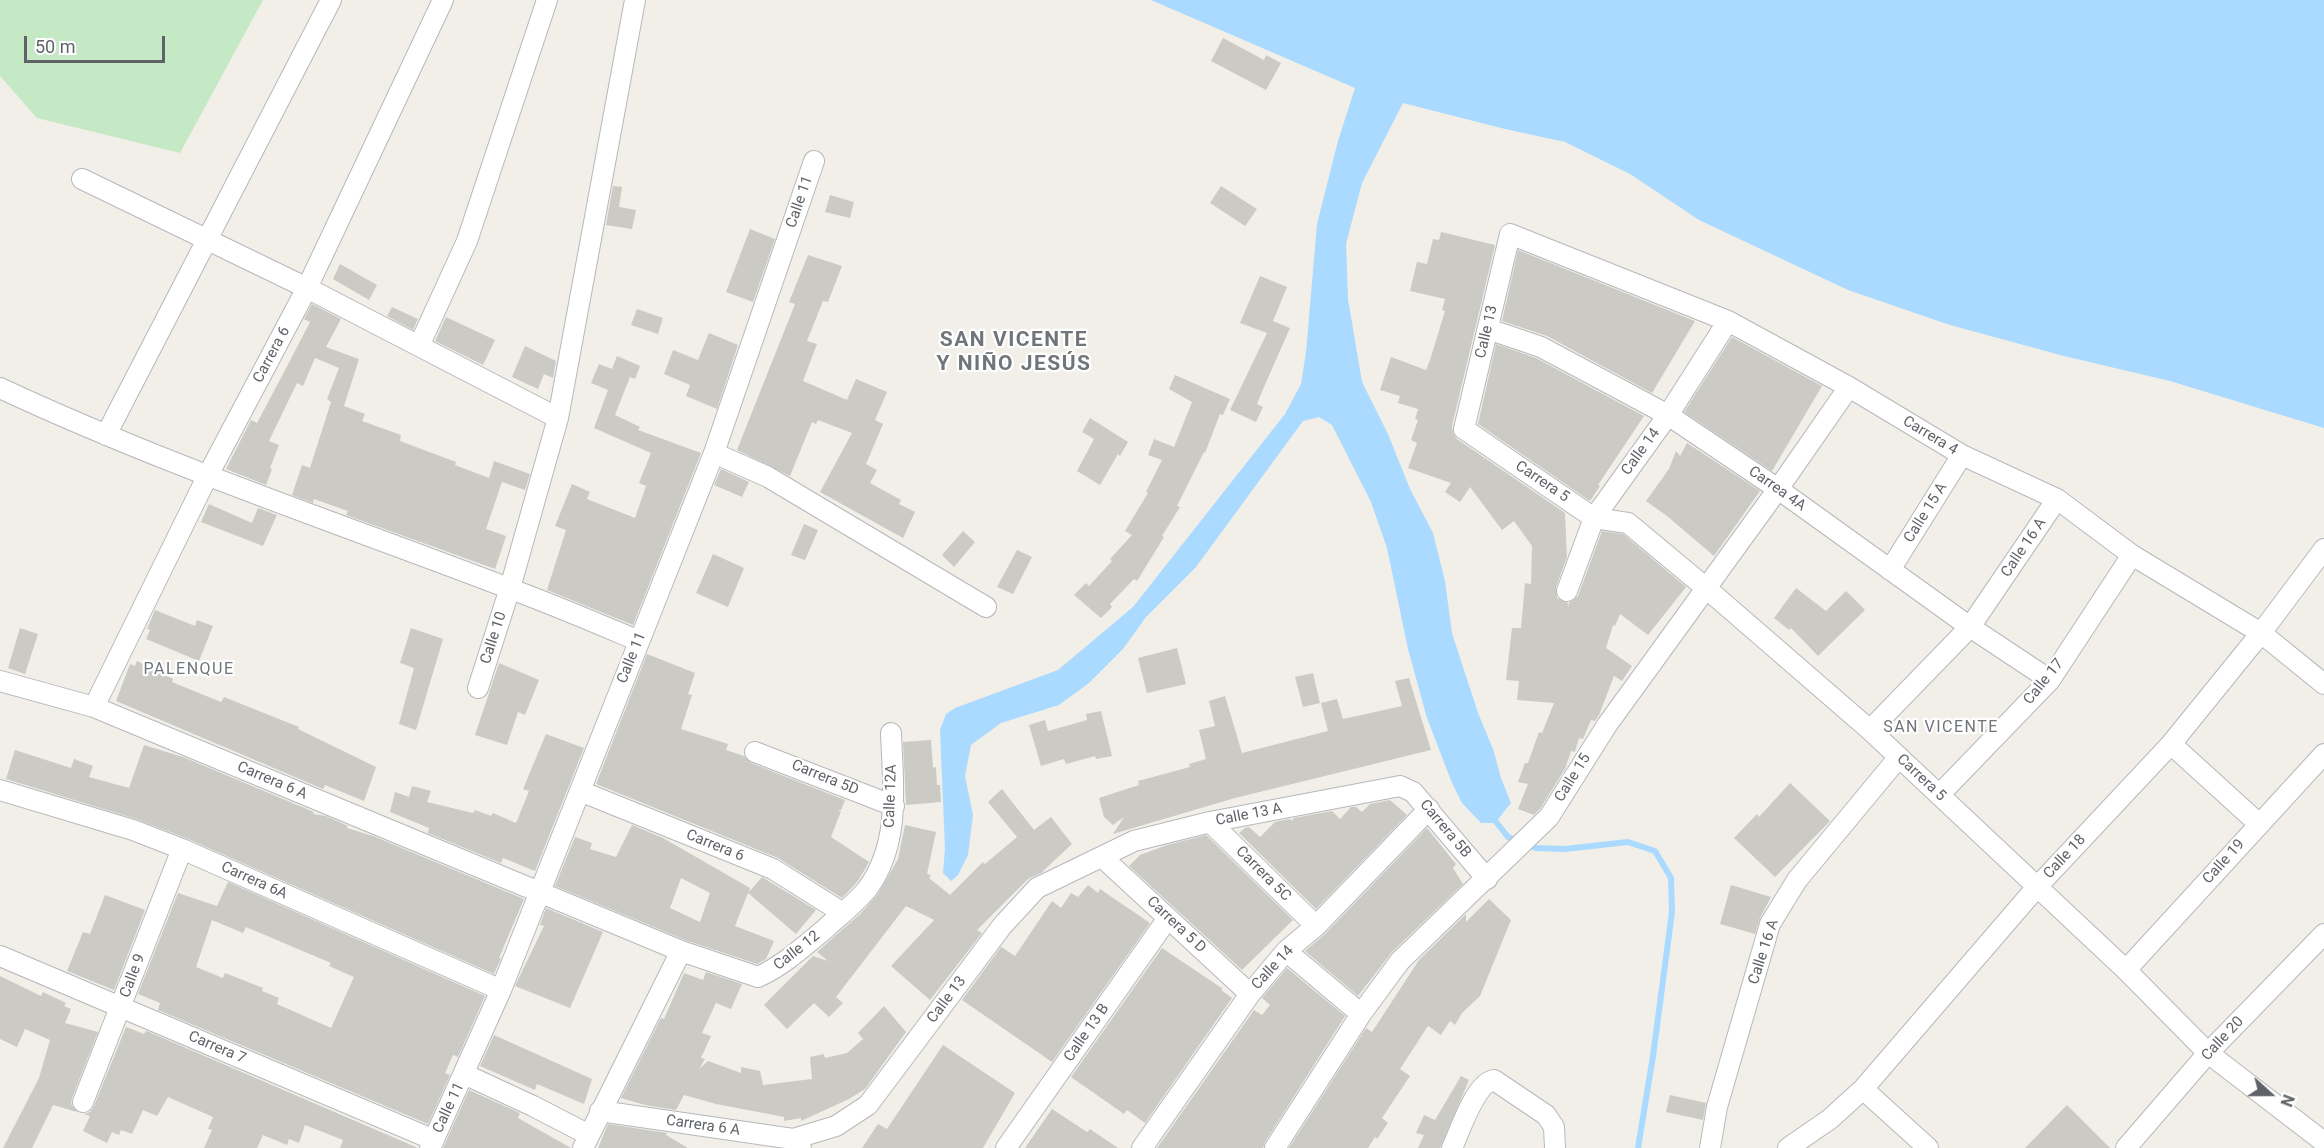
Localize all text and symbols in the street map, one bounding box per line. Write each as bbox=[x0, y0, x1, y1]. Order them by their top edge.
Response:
scale bar bbox=[27, 24, 168, 62]
text: 50 m bbox=[35, 36, 75, 57]
street label: Calle 11 bbox=[783, 174, 817, 230]
street label: Calle 13 bbox=[1472, 304, 1502, 360]
street label: Carrera 6 bbox=[250, 324, 294, 386]
district label: SAN VICENTE Y NIÑO JESÚS bbox=[937, 328, 1091, 378]
street label: Carrera 4 bbox=[1899, 413, 1961, 459]
street label: Calle 14 bbox=[1618, 425, 1664, 479]
street label: Carrera 5 bbox=[1512, 457, 1572, 507]
street label: Carrea 4A bbox=[1745, 463, 1809, 515]
street label: Calle 15 A bbox=[1901, 480, 1951, 546]
street label: Calle 16 A bbox=[1998, 515, 2050, 581]
street label: Calle 10 bbox=[477, 610, 511, 666]
street label: Calle 11 bbox=[614, 630, 650, 686]
street label: Calle 17 bbox=[2020, 655, 2068, 709]
district label: PALENQUE bbox=[143, 660, 235, 680]
district label: SAN VICENTE bbox=[1883, 718, 1999, 738]
street label: Calle 15 bbox=[1551, 750, 1595, 806]
street label: Carrera 5 bbox=[1893, 751, 1949, 805]
street label: Carrera 5D bbox=[789, 756, 861, 800]
street label: Carrera 6 A bbox=[234, 758, 310, 804]
street label: Calle 12A bbox=[881, 764, 901, 828]
street label: Carrera 5B bbox=[1415, 796, 1475, 862]
street label: Calle 13 A bbox=[1214, 800, 1284, 830]
street label: Carrera 6 bbox=[683, 826, 747, 866]
street label: Calle 18 bbox=[2040, 831, 2090, 883]
street label: Calle 19 bbox=[2199, 836, 2249, 888]
street label: Carrera 5C bbox=[1232, 843, 1294, 905]
street label: Carrera 6A bbox=[218, 858, 290, 904]
street label: Carrera 5 D bbox=[1143, 893, 1209, 957]
street label: Calle 16 A bbox=[1745, 917, 1783, 987]
street label: Calle 12 bbox=[770, 927, 824, 975]
street label: Calle 14 bbox=[1248, 942, 1298, 994]
street label: Calle 9 bbox=[116, 952, 150, 1000]
street label: Calle 13 bbox=[924, 973, 970, 1027]
street label: Calle 13 B bbox=[1060, 1000, 1114, 1066]
street label: Calle 20 bbox=[2198, 1013, 2248, 1065]
street label: Carrera 7 bbox=[185, 1028, 249, 1068]
north arrow bbox=[2240, 1064, 2300, 1124]
street label: Calle 11 bbox=[429, 1080, 469, 1136]
text: N bbox=[2276, 1092, 2298, 1109]
street label: Carrera 6 A bbox=[665, 1112, 741, 1140]

